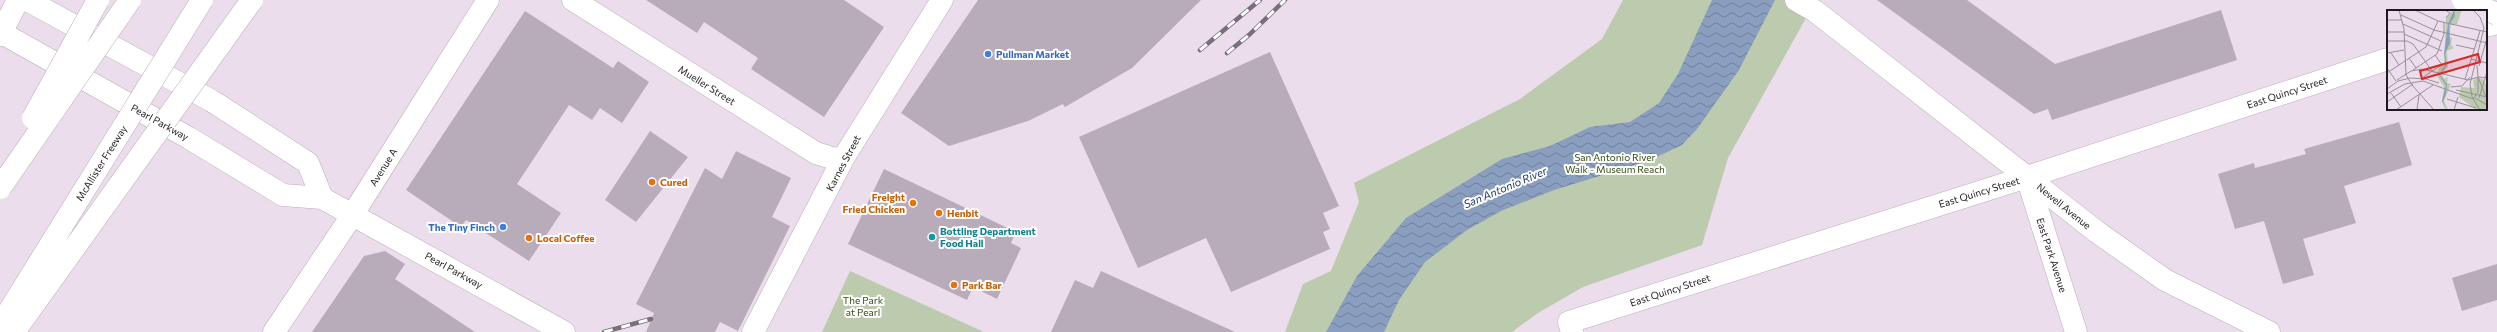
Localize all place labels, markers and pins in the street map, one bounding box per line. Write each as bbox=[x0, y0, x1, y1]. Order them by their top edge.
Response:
place label: Pullman Market bbox=[996, 48, 1069, 60]
marker: Pullman Market bbox=[983, 49, 993, 59]
place label: Cured bbox=[660, 176, 688, 188]
marker: Cured bbox=[647, 177, 657, 187]
place label: Freight Fried Chicken bbox=[843, 191, 905, 215]
marker: Freight Fried Chicken bbox=[908, 198, 918, 208]
place label: Henbit bbox=[947, 207, 978, 219]
marker: Henbit bbox=[934, 208, 944, 218]
place label: The Tiny Finch bbox=[428, 221, 495, 233]
marker: The Tiny Finch bbox=[498, 222, 508, 232]
place label: Bottling Department Food Hall bbox=[940, 225, 1036, 249]
place label: Local Coffee bbox=[537, 232, 595, 244]
marker: Bottling Department Food Hall bbox=[927, 232, 937, 242]
marker: Local Coffee bbox=[524, 233, 534, 243]
place label: Park Bar bbox=[962, 279, 1002, 291]
marker: Park Bar bbox=[949, 280, 959, 290]

